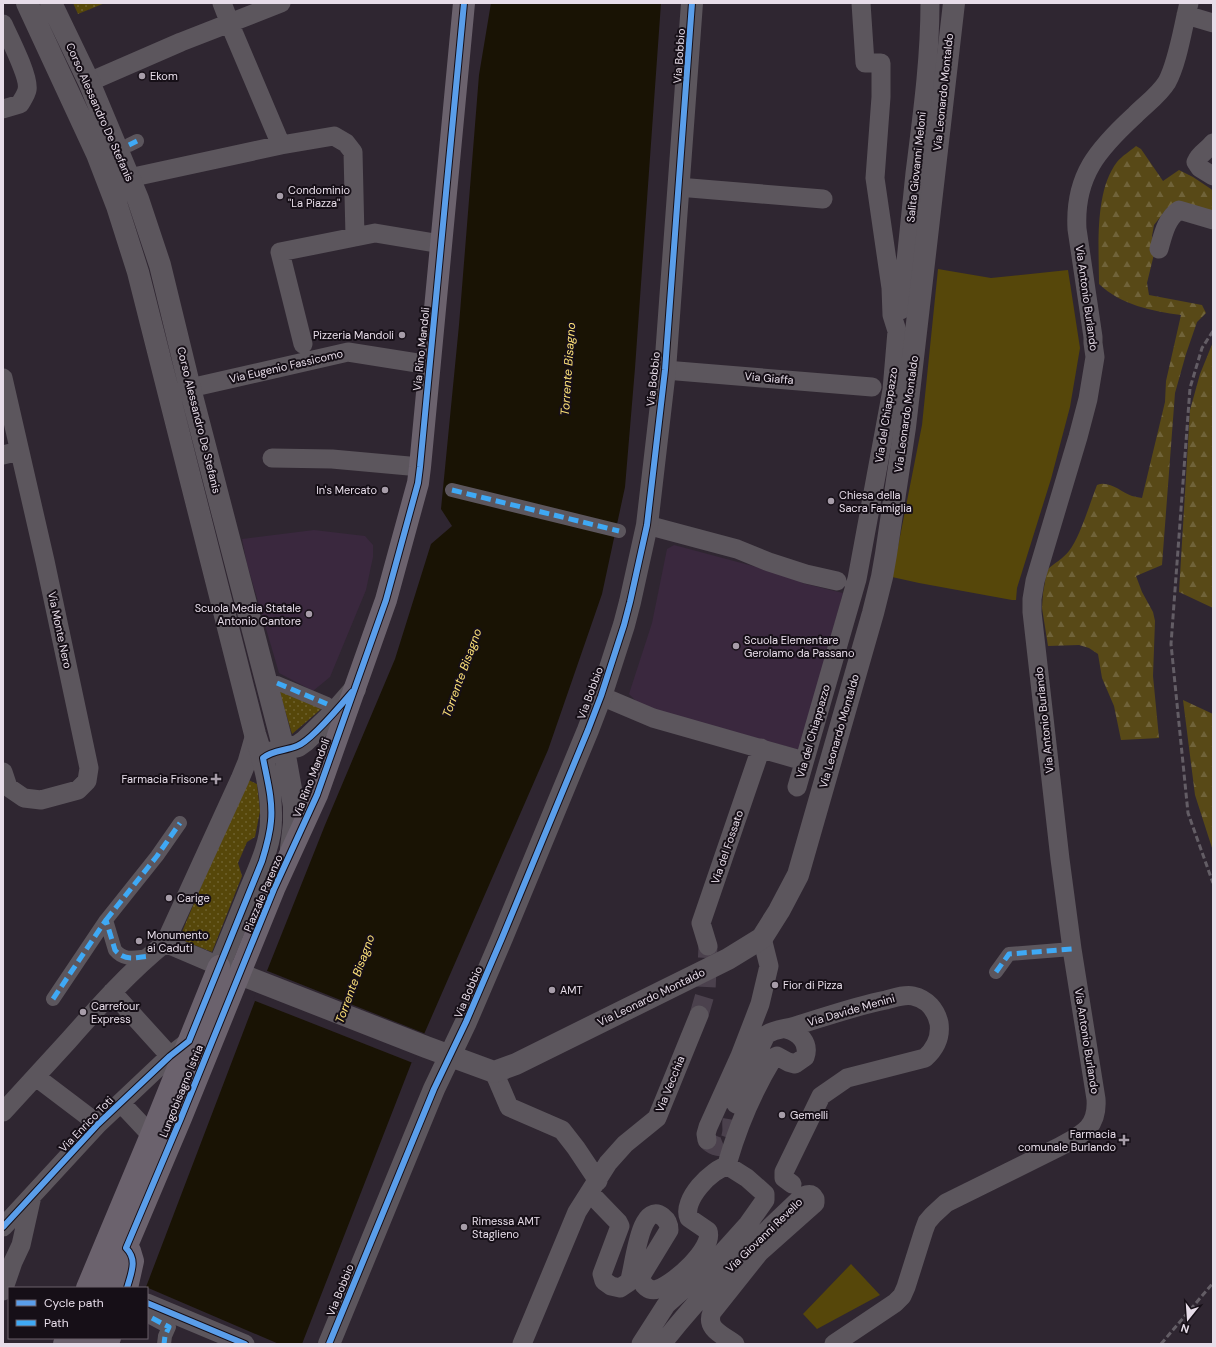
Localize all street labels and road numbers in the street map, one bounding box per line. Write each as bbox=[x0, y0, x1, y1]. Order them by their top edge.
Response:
street label: Via Bobbio bbox=[670, 28, 688, 84]
street label: Via Leonardo Montaldo bbox=[930, 33, 956, 151]
street label: Corso Alessandro De Stefanis bbox=[63, 40, 137, 184]
street label: Salita Giovanni Meloni bbox=[903, 111, 929, 223]
street label: Via Antonio Burlando bbox=[1073, 244, 1101, 352]
street label: Via Rino Mandoli bbox=[410, 307, 432, 391]
street label: Corso Alessandro De Stefanis bbox=[174, 345, 224, 495]
street label: Via Eugenio Fassicomo bbox=[228, 346, 344, 386]
street label: Via Bobbio bbox=[643, 351, 663, 407]
street label: Via Leonardo Montaldo bbox=[891, 355, 921, 473]
street label: Via del Chiappazzo bbox=[872, 366, 900, 464]
street label: Via Giaffa bbox=[744, 369, 794, 387]
street label: Via Monte Nero bbox=[45, 590, 75, 670]
street label: Via Bobbio bbox=[574, 665, 606, 721]
street label: Via Antonio Burlando bbox=[1031, 666, 1057, 774]
street label: Via Leonardo Montaldo bbox=[816, 672, 862, 790]
street label: Via del Chiappazzo bbox=[793, 683, 833, 779]
street label: Via Rino Mandoli bbox=[289, 736, 333, 820]
street label: Via del Fossato bbox=[708, 808, 746, 886]
street label: Piazzale Parenzo bbox=[240, 852, 286, 934]
street label: Via Bobbio bbox=[451, 964, 485, 1020]
street label: Via Leonardo Montaldo bbox=[595, 965, 707, 1029]
street label: Via Antonio Burlando bbox=[1072, 987, 1102, 1095]
street label: Via Davide Menini bbox=[806, 991, 896, 1029]
street label: Lungobisagno Istria bbox=[156, 1043, 206, 1139]
street label: Via Vecchia bbox=[652, 1054, 688, 1114]
street label: Via Enrico Toti bbox=[56, 1093, 116, 1155]
street label: Via Giovanni Revello bbox=[723, 1195, 805, 1275]
street label: Via Bobbio bbox=[323, 1262, 357, 1318]

